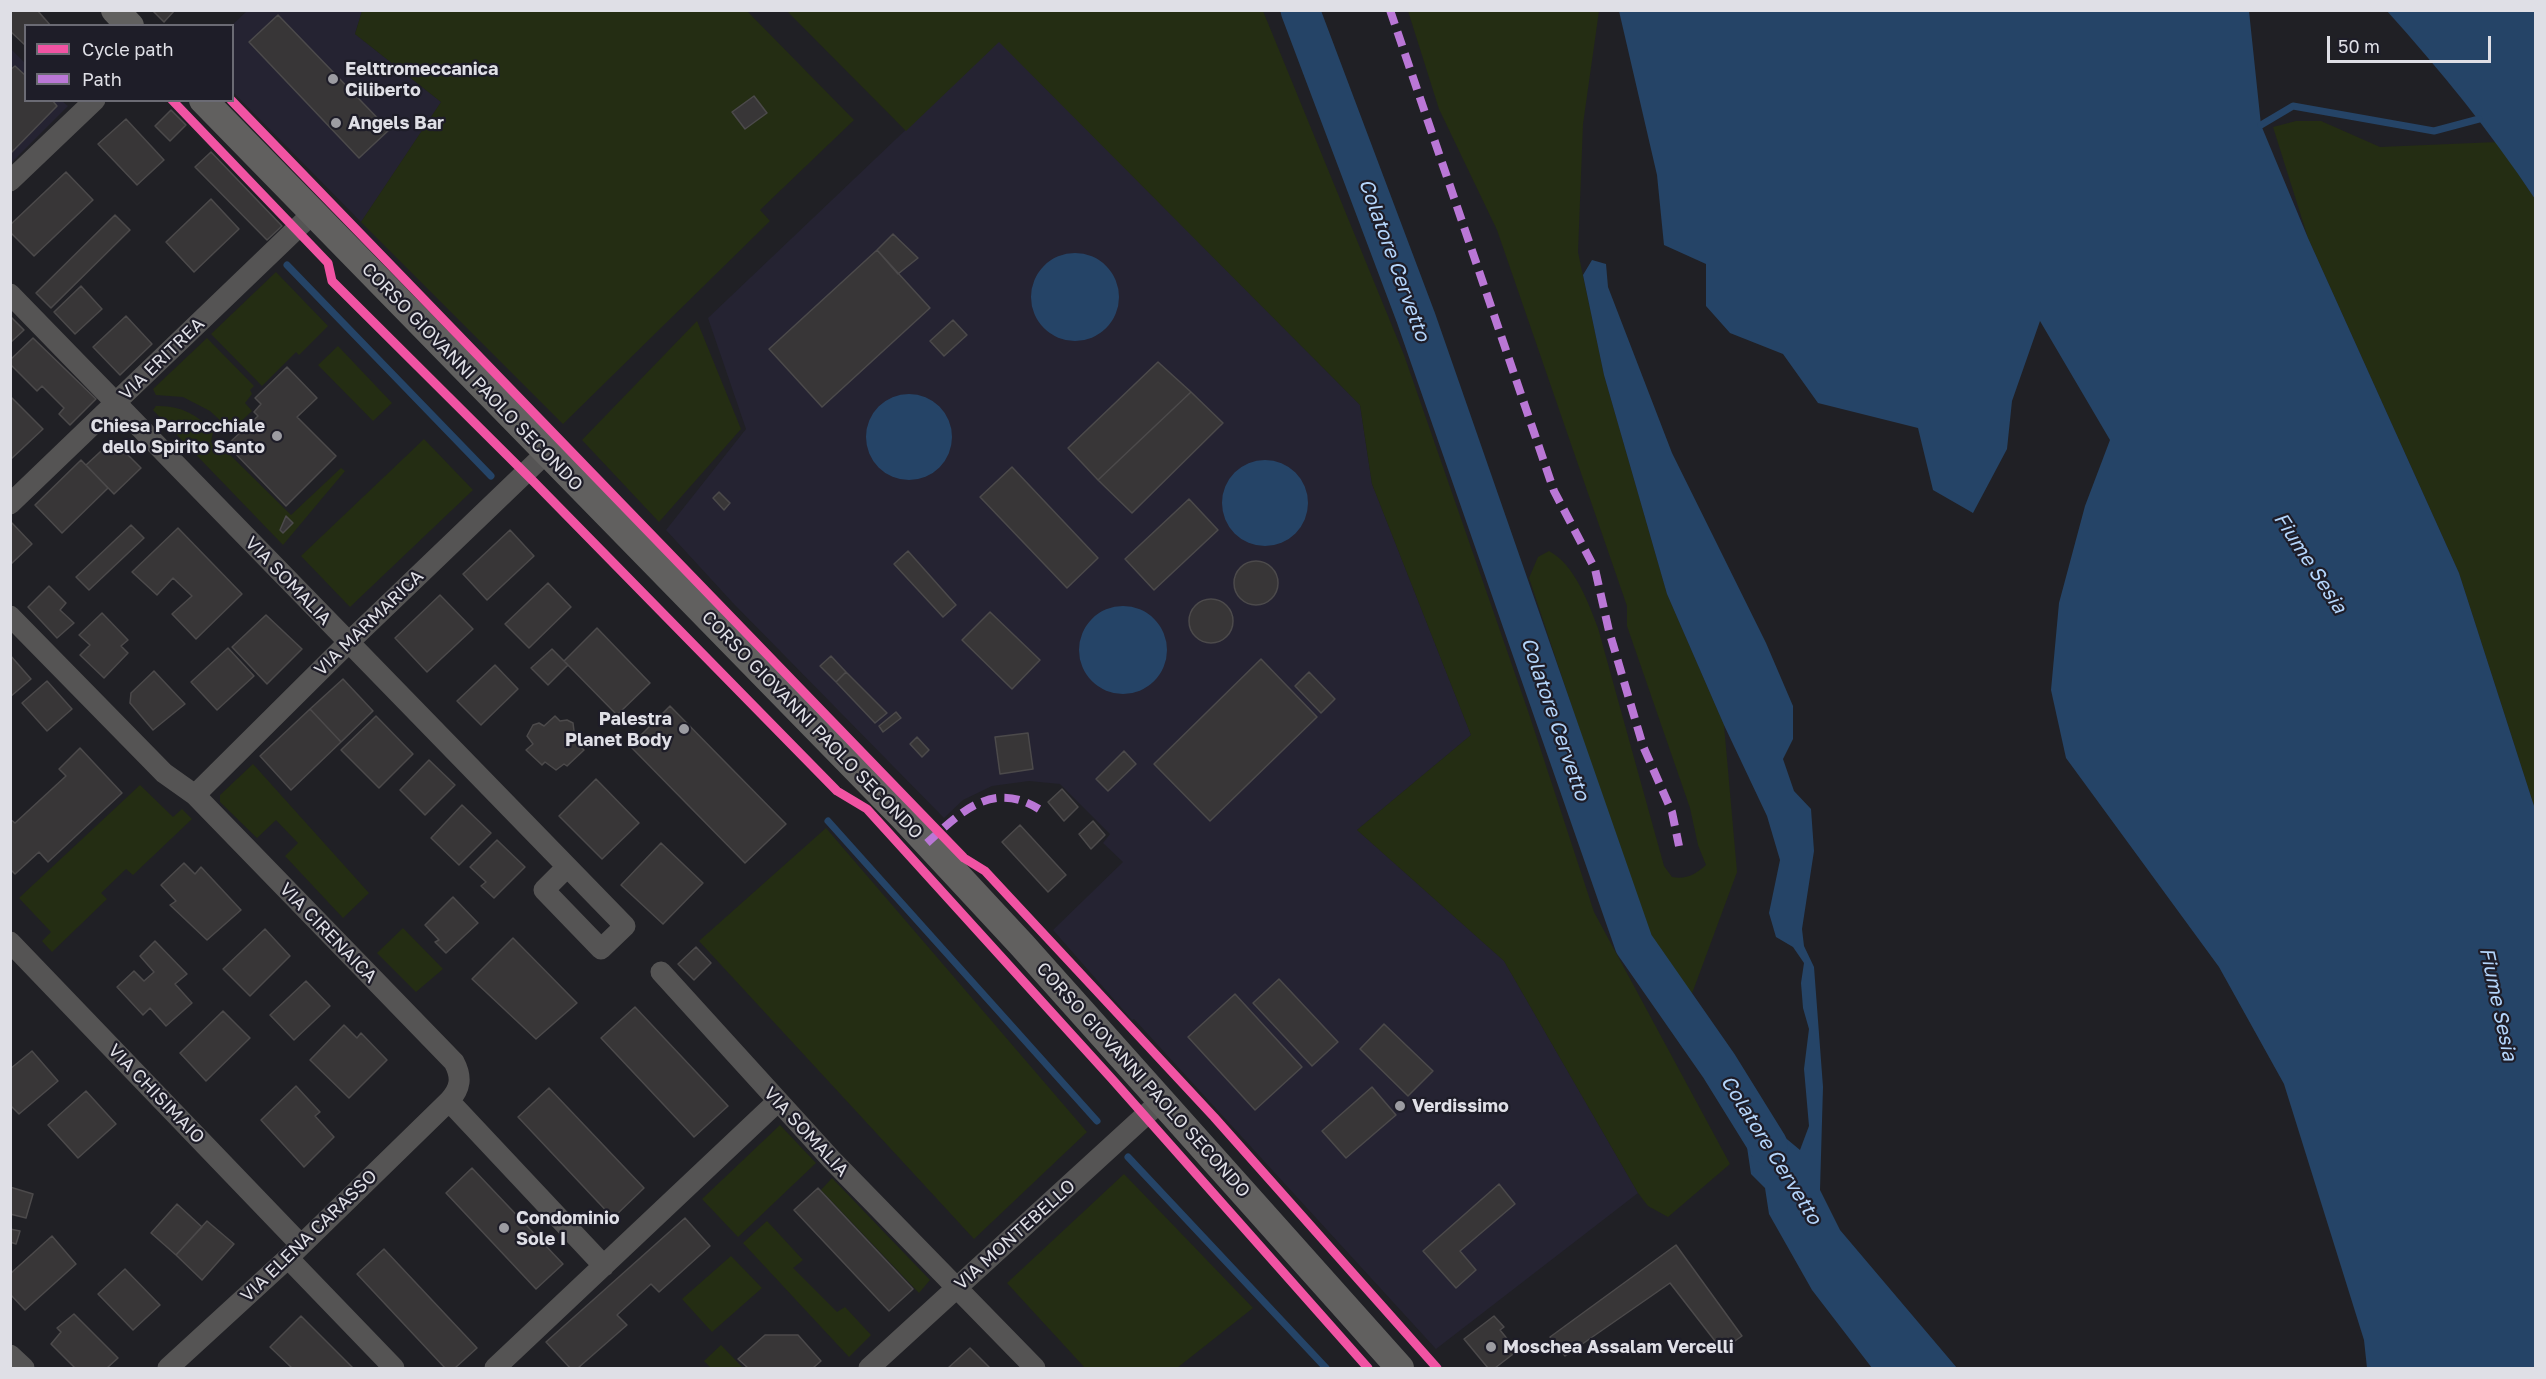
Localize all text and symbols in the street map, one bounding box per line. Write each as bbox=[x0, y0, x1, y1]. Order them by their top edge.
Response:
legend bbox=[24, 24, 234, 102]
scale bar bbox=[2330, 24, 2494, 62]
text: 50 m bbox=[2338, 35, 2380, 57]
text: Cycle path bbox=[82, 38, 174, 60]
place label: Eelttromeccanica Ciliberto bbox=[345, 58, 498, 100]
text: Path bbox=[82, 68, 122, 90]
marker: Eelttromeccanica Ciliberto bbox=[326, 72, 340, 86]
place label: Angels Bar bbox=[348, 112, 444, 134]
marker: Angels Bar bbox=[329, 116, 343, 130]
water label: Colatore Cervetto bbox=[1353, 176, 1435, 344]
street label: CORSO GIOVANNI PAOLO SECONDO bbox=[357, 258, 587, 496]
street label: VIA ERITREA bbox=[115, 313, 209, 405]
place label: Chiesa Parrocchiale dello Spirito Santo bbox=[90, 415, 265, 458]
marker: Chiesa Parrocchiale dello Spirito Santo bbox=[270, 429, 284, 443]
water label: Fiume Sesia bbox=[2269, 508, 2351, 618]
street label: VIA SOMALIA bbox=[240, 532, 336, 630]
street label: VIA MARMARICA bbox=[310, 565, 428, 681]
street label: CORSO GIOVANNI PAOLO SECONDO bbox=[697, 606, 927, 844]
water label: Colatore Cervetto bbox=[1516, 634, 1594, 804]
place label: Palestra Planet Body bbox=[565, 708, 672, 750]
marker: Palestra Planet Body bbox=[677, 722, 691, 736]
street label: VIA CIRENAICA bbox=[275, 878, 381, 988]
water label: Fiume Sesia bbox=[2474, 945, 2522, 1063]
street label: CORSO GIOVANNI PAOLO SECONDO bbox=[1032, 958, 1254, 1202]
street label: VIA CHISIMAIO bbox=[103, 1040, 209, 1148]
water label: Colatore Cervetto bbox=[1715, 1071, 1827, 1229]
street label: VIA SOMALIA bbox=[759, 1083, 853, 1181]
place label: Verdissimo bbox=[1412, 1095, 1509, 1117]
marker: Verdissimo bbox=[1393, 1099, 1407, 1113]
street label: VIA ELENA CARASSO bbox=[236, 1165, 382, 1307]
street label: VIA MONTEBELLO bbox=[950, 1175, 1080, 1295]
place label: Condominio Sole I bbox=[516, 1207, 620, 1250]
marker: Condominio Sole I bbox=[497, 1221, 511, 1235]
place label: Moschea Assalam Vercelli bbox=[1503, 1336, 1734, 1358]
marker: Moschea Assalam Vercelli bbox=[1484, 1340, 1498, 1354]

